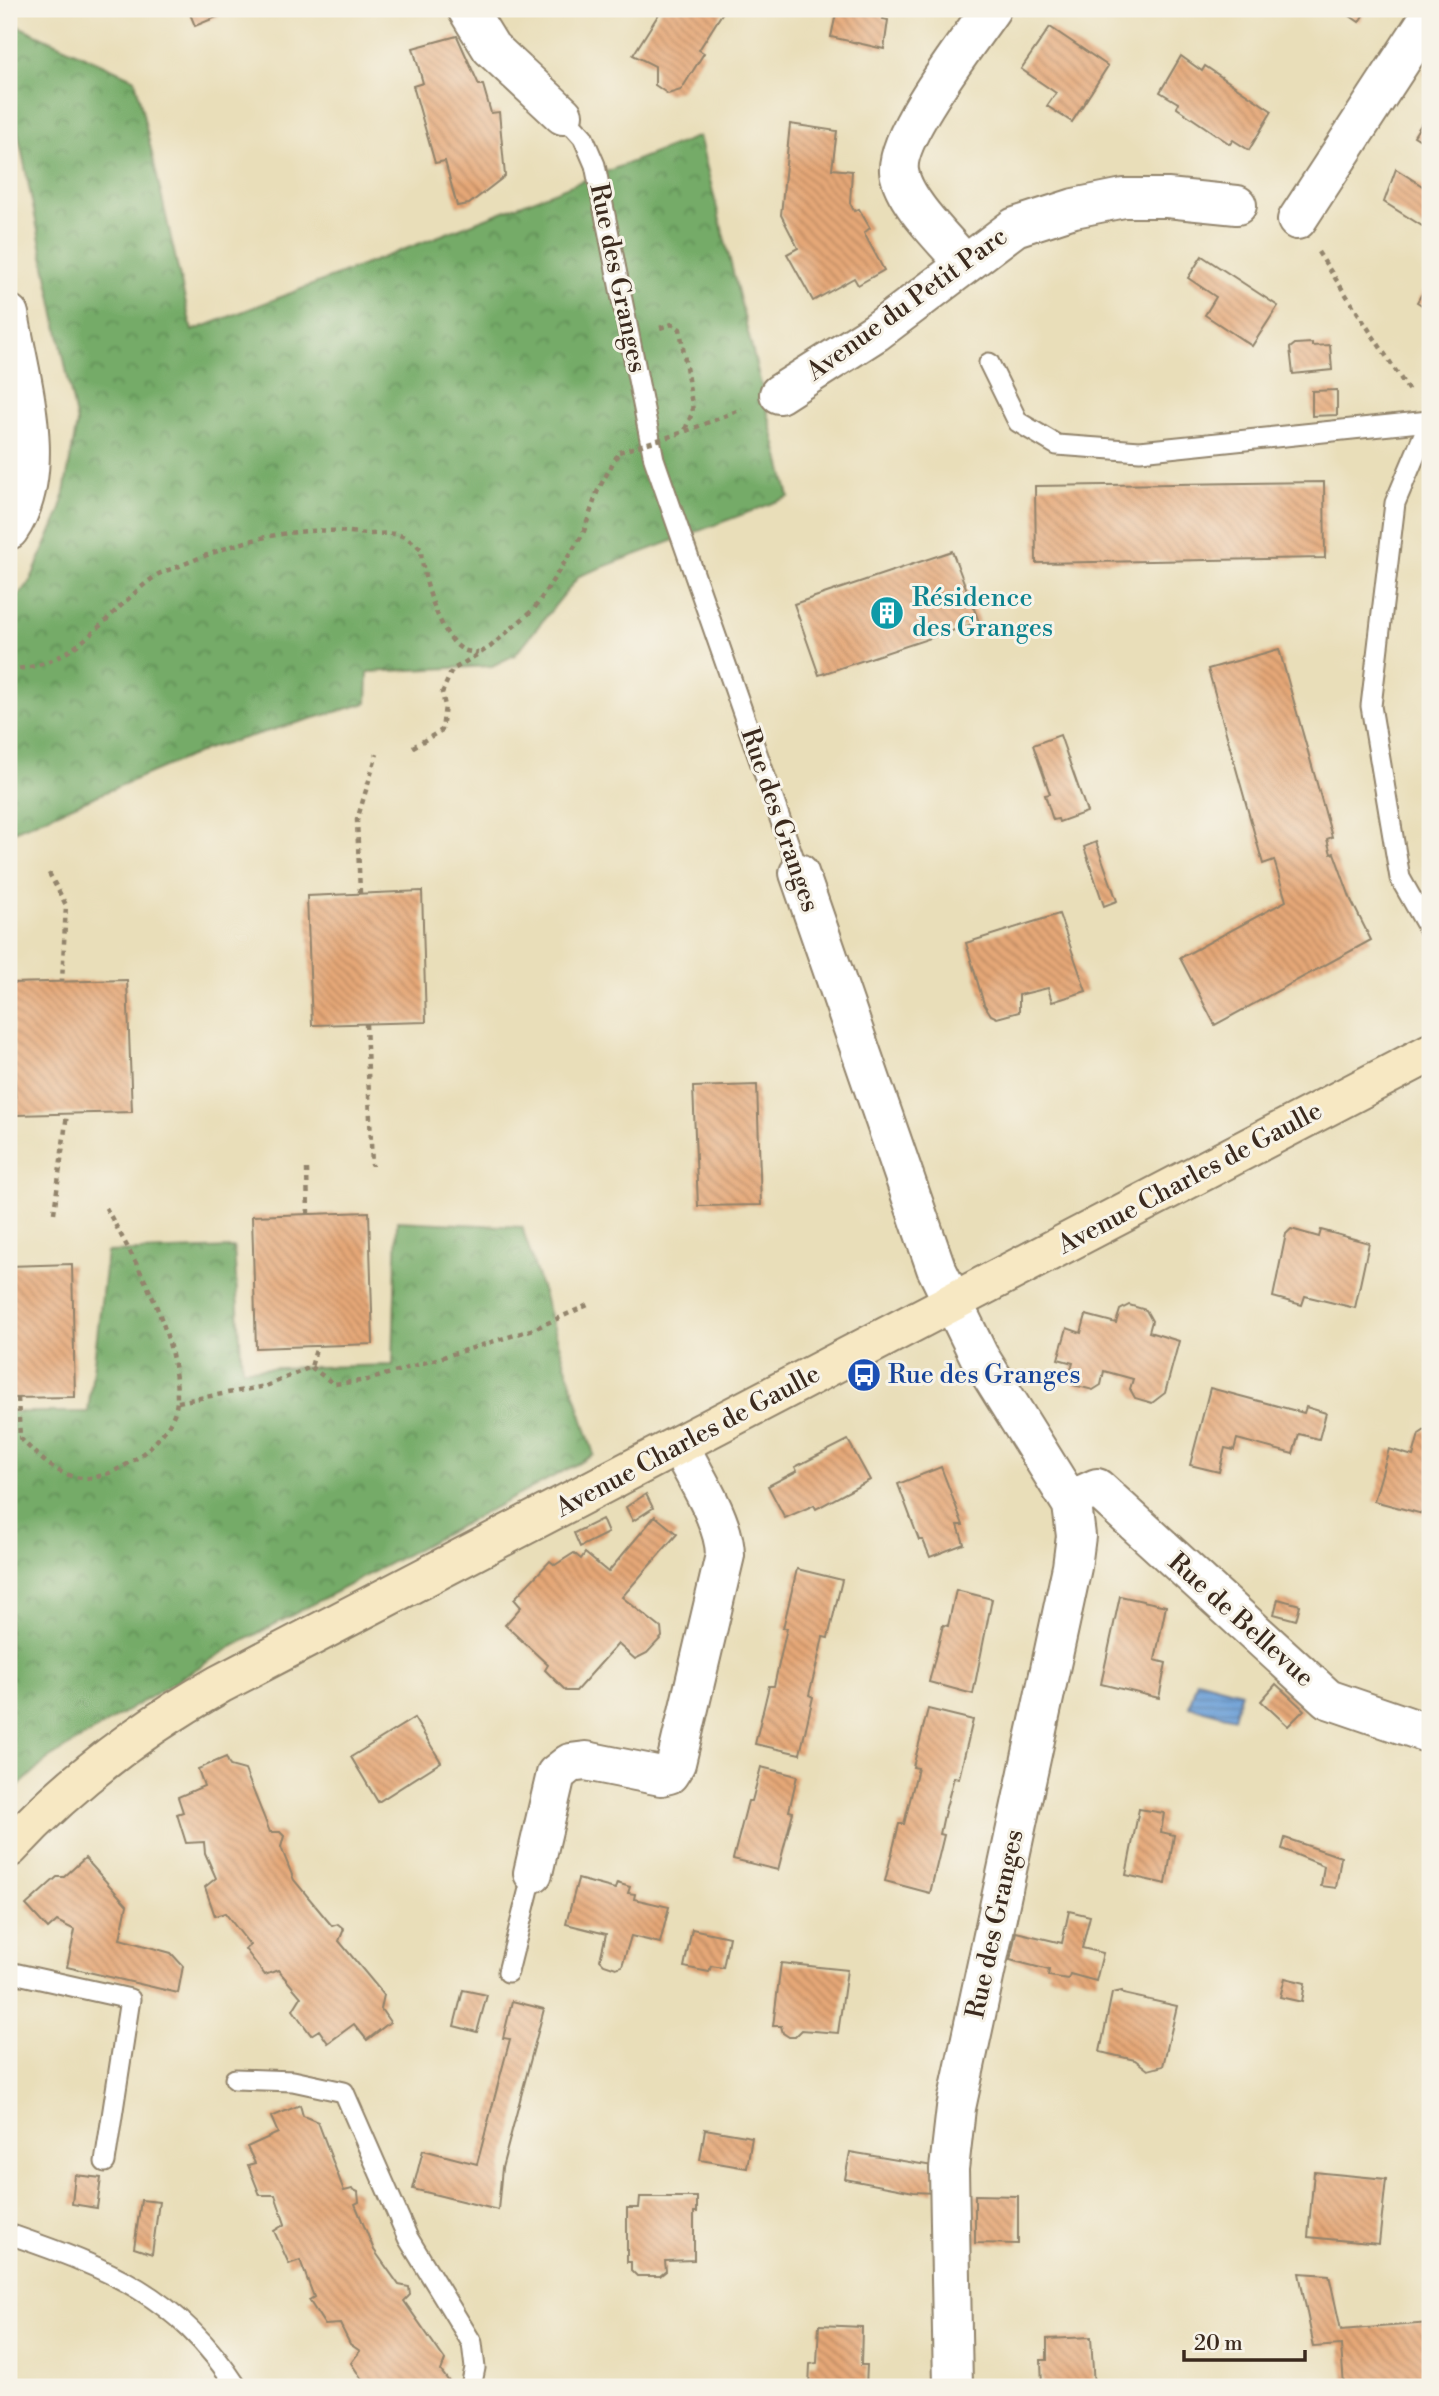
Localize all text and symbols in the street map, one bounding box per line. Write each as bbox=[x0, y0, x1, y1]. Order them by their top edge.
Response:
street label: Rue des Granges bbox=[582, 181, 654, 375]
street label: Avenue du Petit Parc bbox=[799, 220, 1014, 388]
place label: Résidence des Granges bbox=[912, 582, 1053, 644]
building icon: Résidence des Granges bbox=[868, 594, 906, 632]
street label: Rue des Granges bbox=[734, 724, 826, 916]
street label: Avenue Charles de Gaulle bbox=[1051, 1095, 1328, 1262]
bus stop icon: Rue des Granges bbox=[845, 1356, 883, 1394]
street label: Avenue Charles de Gaulle bbox=[549, 1358, 826, 1525]
place label: Rue des Granges bbox=[888, 1359, 1081, 1391]
street label: Rue de Bellevue bbox=[1161, 1546, 1321, 1694]
street label: Rue des Granges bbox=[959, 1827, 1031, 2021]
scale bar bbox=[1184, 2319, 1304, 2363]
text: 20 m bbox=[1194, 2331, 1243, 2357]

